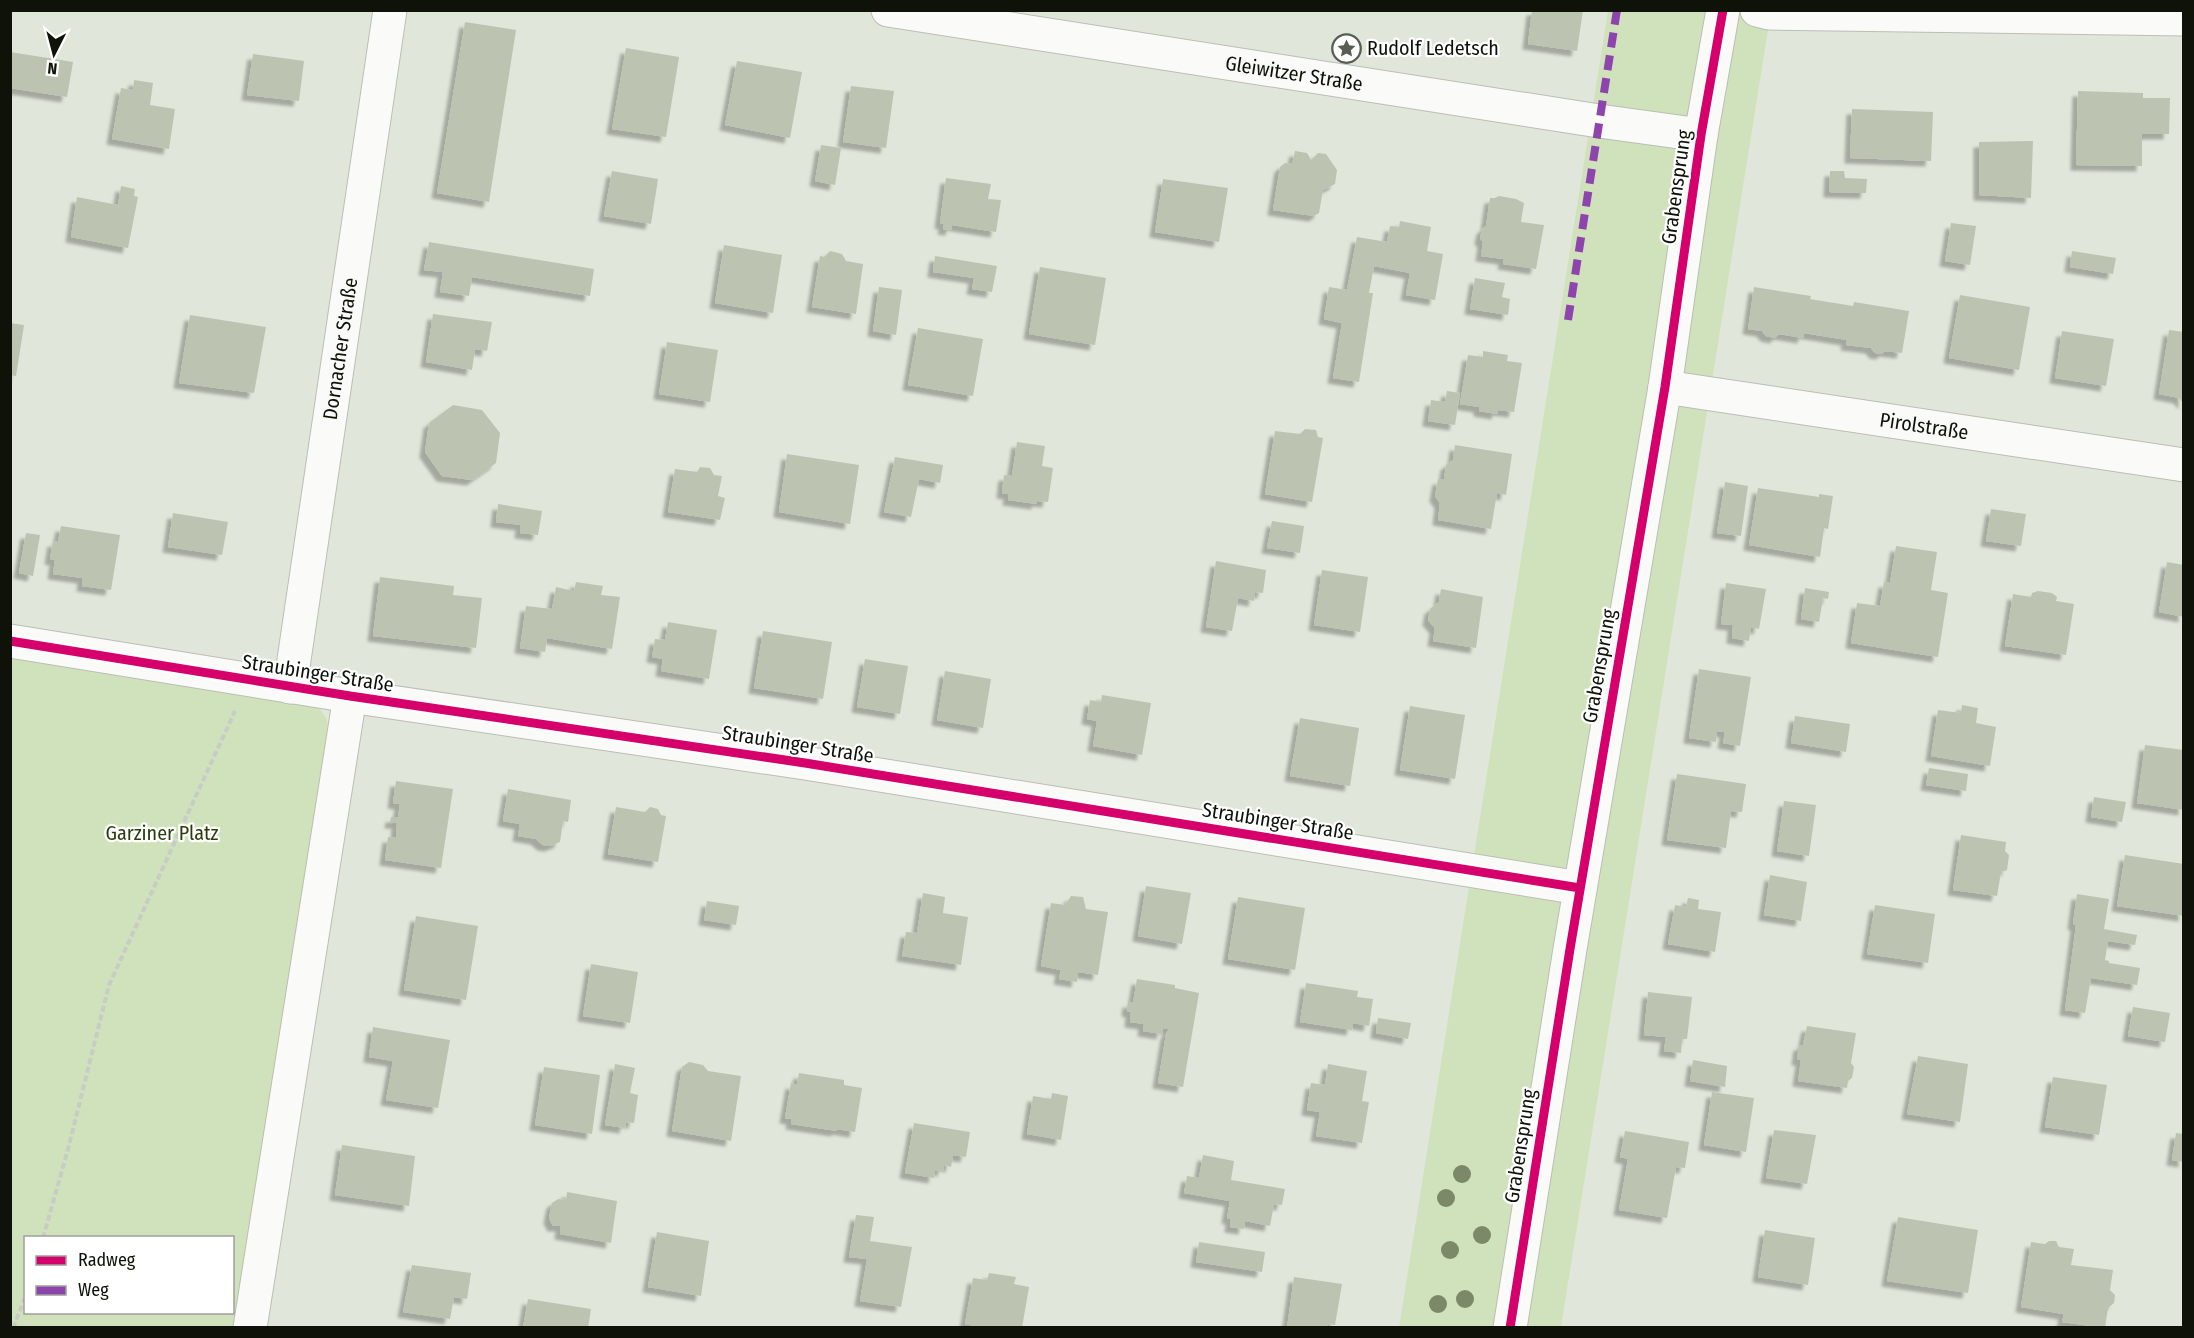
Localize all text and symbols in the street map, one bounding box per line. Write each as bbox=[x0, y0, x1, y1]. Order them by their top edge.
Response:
north arrow bbox=[24, 24, 84, 84]
place icon: Rudolf Ledetsch bbox=[1330, 32, 1362, 64]
place label: Rudolf Ledetsch bbox=[1367, 36, 1499, 60]
street label: Gleiwitzer Straße bbox=[1224, 51, 1365, 96]
text: N bbox=[47, 58, 58, 78]
street label: Grabensprung bbox=[1656, 128, 1696, 246]
street label: Dornacher Straße bbox=[318, 276, 362, 421]
street label: Pirolstraße bbox=[1878, 407, 1970, 444]
street label: Grabensprung bbox=[1577, 607, 1621, 725]
street label: Straubinger Straße bbox=[240, 649, 396, 697]
street label: Straubinger Straße bbox=[720, 720, 876, 768]
street label: Straubinger Straße bbox=[1200, 797, 1356, 845]
park label: Garziner Platz bbox=[106, 821, 218, 845]
street label: Grabensprung bbox=[1499, 1087, 1541, 1205]
legend bbox=[24, 1236, 234, 1314]
text: Radweg bbox=[78, 1249, 136, 1271]
text: Weg bbox=[78, 1279, 109, 1301]

